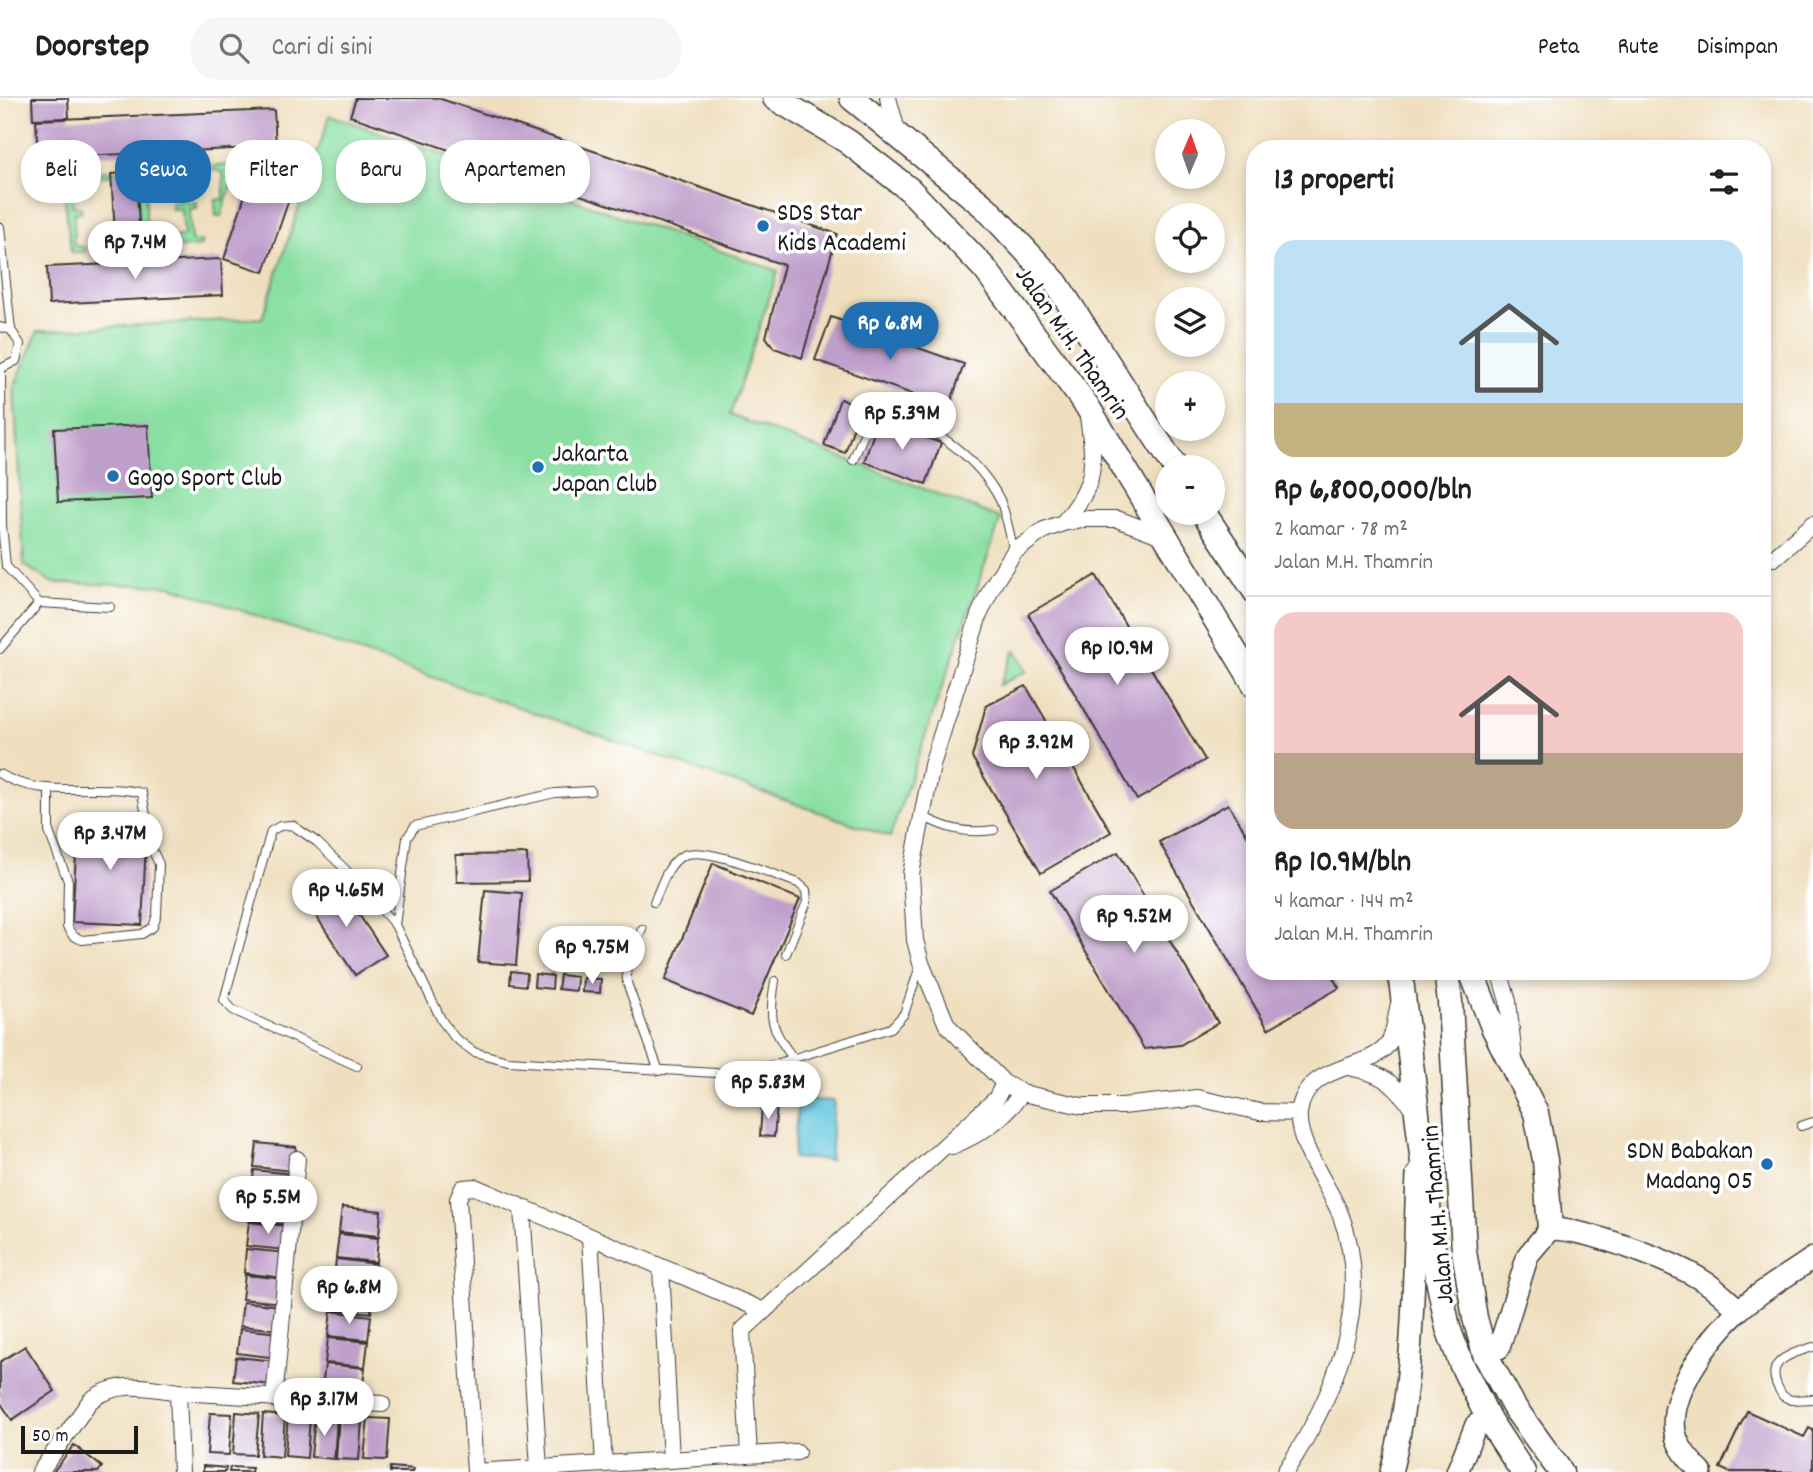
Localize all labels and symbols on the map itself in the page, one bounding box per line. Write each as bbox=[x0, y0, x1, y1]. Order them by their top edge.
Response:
north arrow bbox=[1155, 119, 1225, 189]
place label: SDS Star Kids Academi bbox=[777, 196, 906, 263]
marker: SDS Star Kids Academi bbox=[755, 218, 771, 234]
pin: Rp 7.4M bbox=[70, 222, 200, 281]
street label: Jalan M.H. Thamrin bbox=[1004, 260, 1138, 428]
pin: Rp 6.8M bbox=[825, 302, 955, 362]
pin: Rp 5.39M bbox=[830, 392, 974, 452]
place label: Jakarta Japan Club bbox=[552, 437, 657, 504]
marker: Jakarta Japan Club bbox=[530, 459, 546, 475]
place label: Gogo Sport Club bbox=[127, 461, 282, 498]
marker: Gogo Sport Club bbox=[105, 468, 121, 484]
pin: Rp 10.9M bbox=[1045, 628, 1189, 687]
pin: Rp 3.92M bbox=[964, 722, 1108, 781]
pin: Rp 3.47M bbox=[38, 812, 182, 872]
pin: Rp 4.65M bbox=[274, 870, 418, 929]
pin: Rp 9.52M bbox=[1062, 896, 1206, 955]
pin: Rp 9.75M bbox=[520, 926, 664, 986]
pin: Rp 5.83M bbox=[696, 1062, 840, 1121]
street label: Jalan M.H. Thamrin bbox=[1413, 1123, 1466, 1306]
place label: SDN Babakan Madang 05 bbox=[1626, 1134, 1753, 1201]
marker: SDN Babakan Madang 05 bbox=[1759, 1156, 1775, 1172]
pin: Rp 5.5M bbox=[203, 1176, 333, 1236]
pin: Rp 6.8M bbox=[284, 1266, 414, 1326]
pin: Rp 3.17M bbox=[252, 1378, 396, 1438]
scale bar bbox=[21, 1423, 138, 1455]

